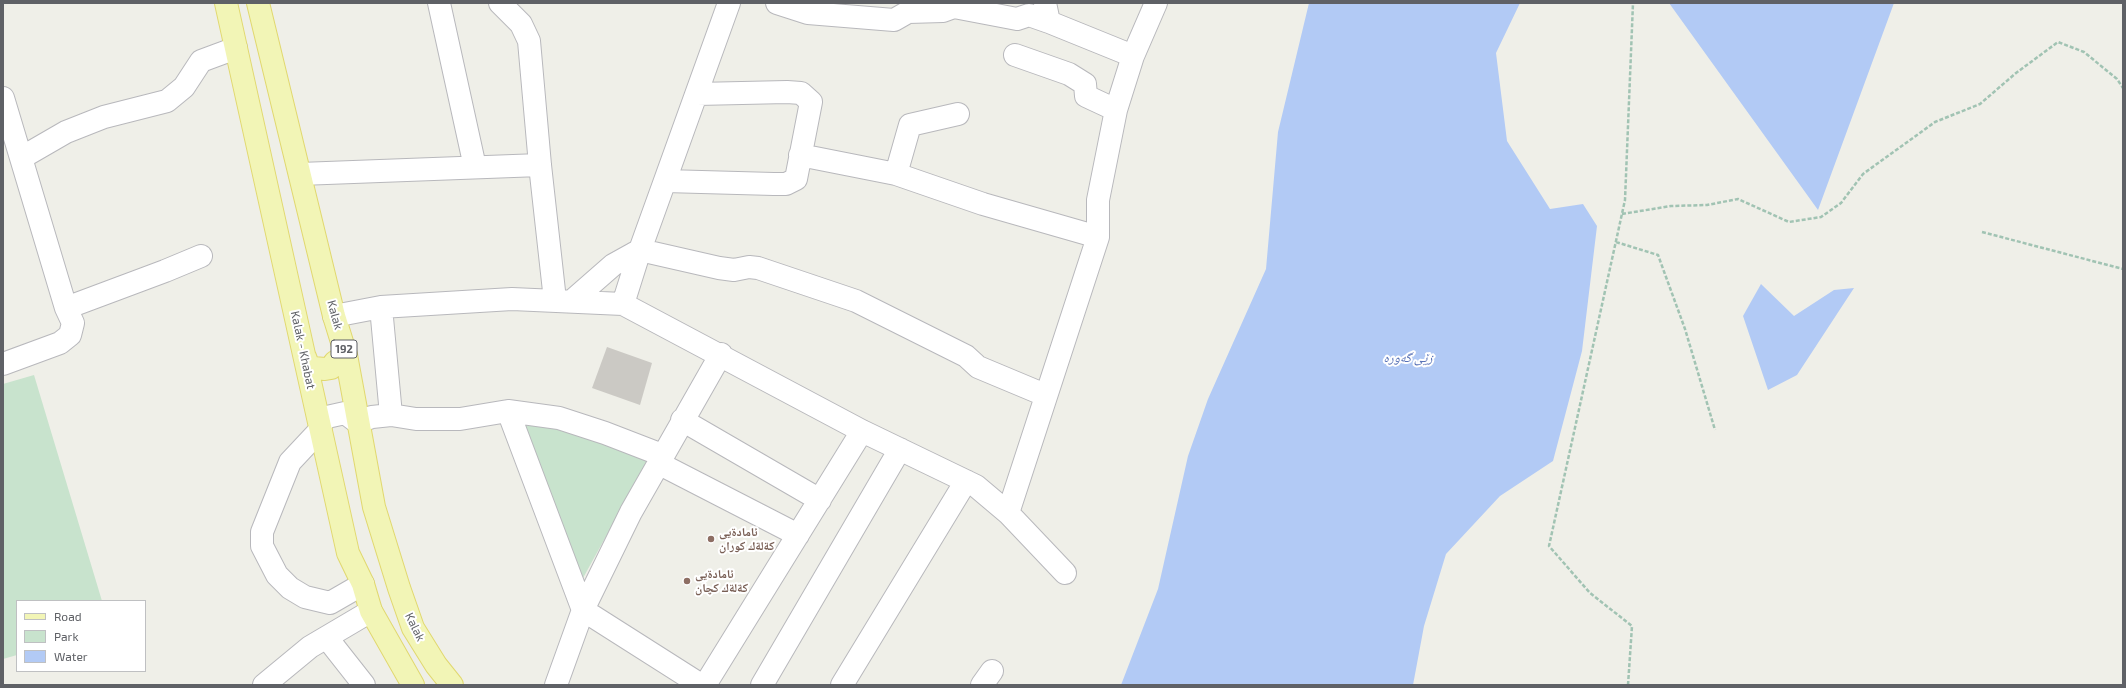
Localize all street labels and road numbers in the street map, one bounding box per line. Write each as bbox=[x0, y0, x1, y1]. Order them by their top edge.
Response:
street label: Kalak bbox=[324, 299, 346, 331]
street label: Kalak - Khabat bbox=[288, 310, 318, 390]
road number: 192 bbox=[331, 340, 357, 358]
street label: Kalak bbox=[402, 610, 428, 644]

